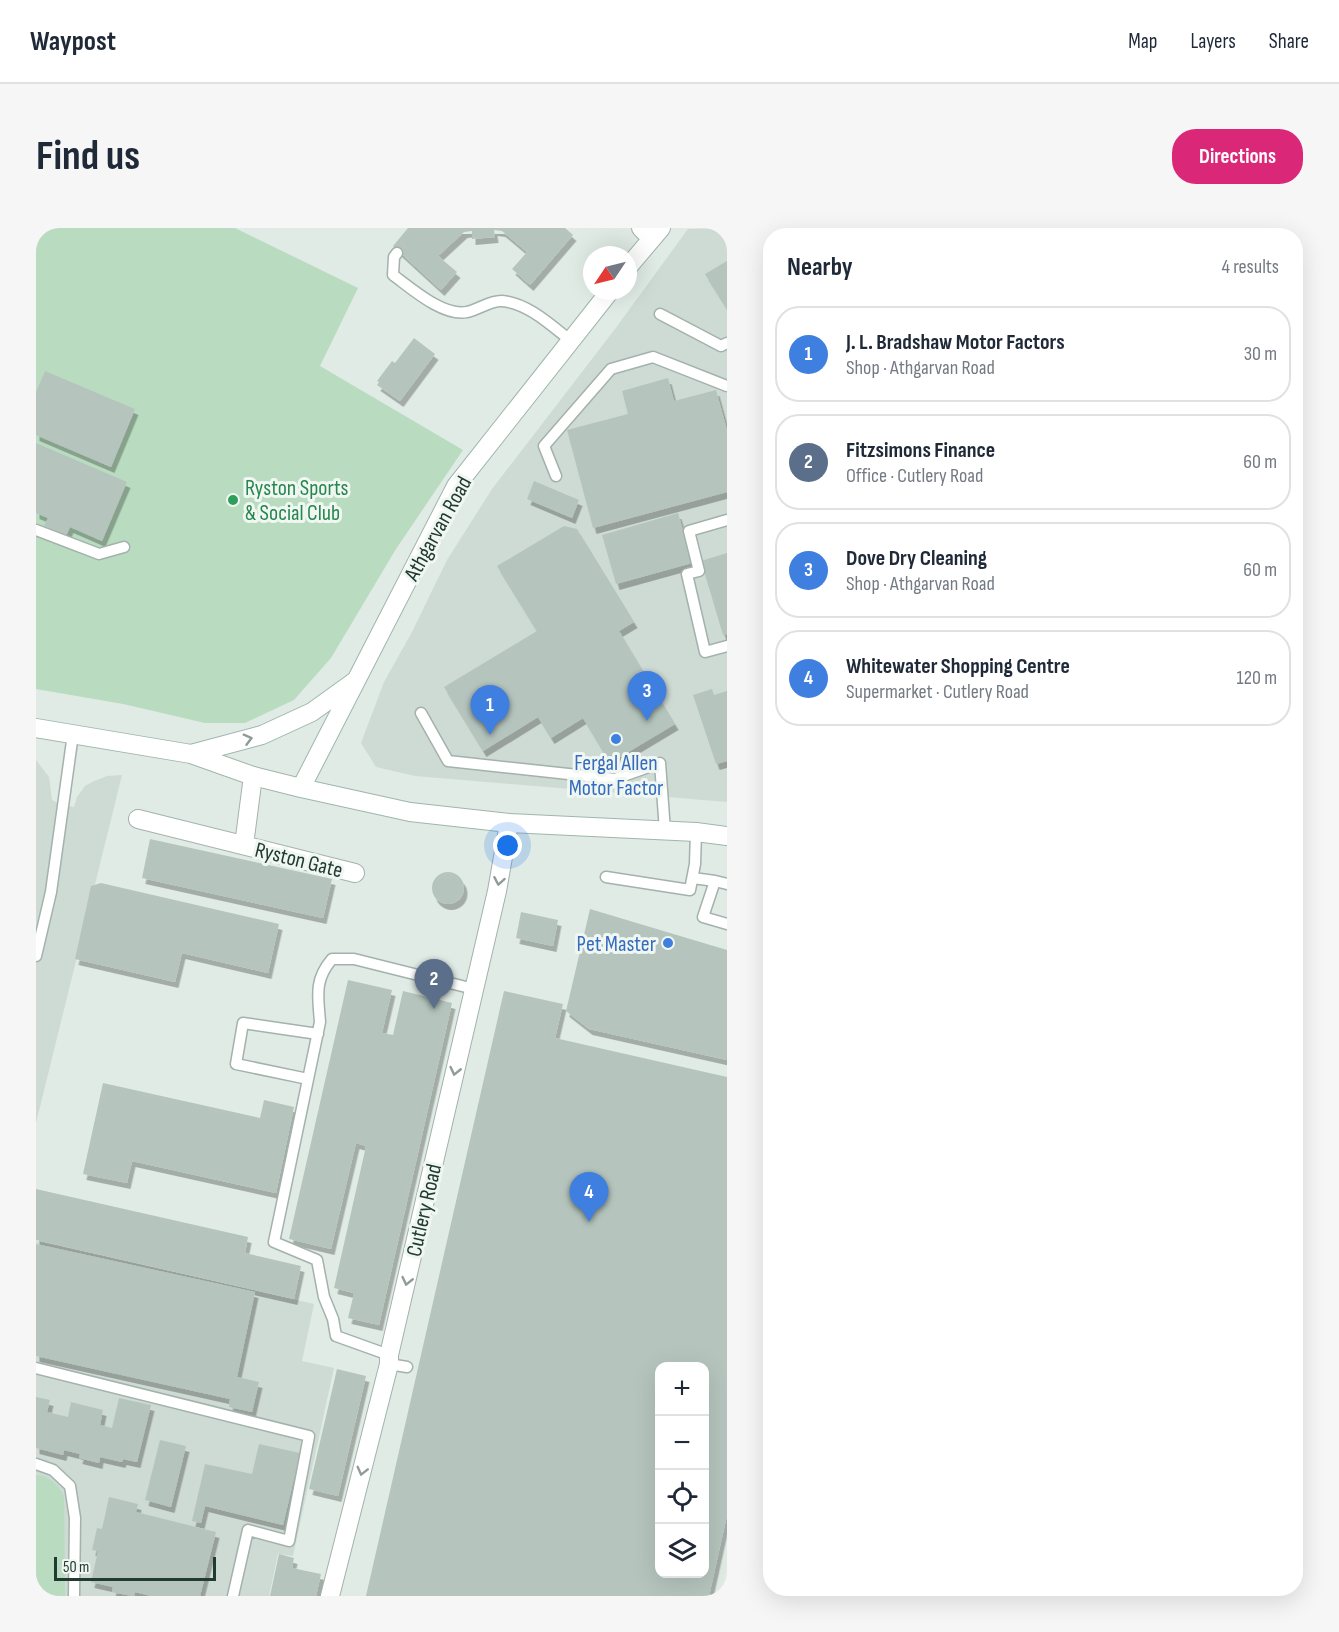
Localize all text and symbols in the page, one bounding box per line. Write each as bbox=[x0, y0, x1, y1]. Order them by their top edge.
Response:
text: Waypost bbox=[30, 25, 116, 58]
text: Map bbox=[1128, 29, 1157, 54]
text: Layers bbox=[1190, 29, 1236, 54]
text: Share bbox=[1269, 29, 1309, 54]
button: Directions bbox=[1172, 129, 1303, 184]
text: Find us bbox=[36, 131, 140, 182]
north arrow bbox=[583, 246, 637, 300]
text: Nearby bbox=[787, 252, 853, 283]
text: 4 results bbox=[1222, 255, 1279, 279]
text: J. L. Bradshaw Motor Factors bbox=[846, 329, 1065, 356]
text: 1 bbox=[805, 342, 812, 366]
text: 30 m bbox=[1244, 342, 1277, 366]
text: Shop · Athgarvan Road bbox=[846, 356, 995, 380]
text: Fitzsimons Finance bbox=[846, 437, 995, 464]
text: 2 bbox=[804, 450, 813, 474]
text: 60 m bbox=[1243, 450, 1277, 474]
text: Office · Cutlery Road bbox=[846, 464, 983, 488]
street label: Athgarvan Road bbox=[398, 472, 478, 587]
place label: Ryston Sports & Social Club bbox=[245, 475, 349, 527]
marker: Ryston Sports & Social Club bbox=[226, 493, 240, 507]
text: Dove Dry Cleaning bbox=[846, 545, 987, 572]
text: 3 bbox=[804, 558, 813, 582]
text: 60 m bbox=[1243, 558, 1277, 582]
text: Shop · Athgarvan Road bbox=[846, 572, 995, 596]
text: Whitewater Shopping Centre bbox=[846, 653, 1070, 680]
text: 4 bbox=[804, 666, 813, 690]
text: 120 m bbox=[1237, 666, 1277, 690]
pin: 3 bbox=[628, 672, 666, 721]
text: Supermarket · Cutlery Road bbox=[846, 680, 1029, 704]
pin: 1 bbox=[470, 686, 510, 735]
marker: Fergal Allen Motor Factor bbox=[609, 732, 623, 746]
one-way arrow bbox=[242, 734, 252, 747]
place label: Fergal Allen Motor Factor bbox=[569, 750, 663, 802]
your location bbox=[493, 831, 522, 860]
street label: Ryston Gate bbox=[252, 837, 345, 884]
one-way arrow bbox=[493, 875, 506, 885]
place label: Pet Master bbox=[577, 931, 656, 958]
marker: Pet Master bbox=[661, 936, 675, 950]
pin: 2 bbox=[414, 960, 454, 1009]
one-way arrow bbox=[450, 1065, 463, 1075]
street label: Cutlery Road bbox=[401, 1161, 448, 1259]
pin: 4 bbox=[570, 1172, 608, 1222]
one-way arrow bbox=[401, 1276, 414, 1286]
map controls bbox=[655, 1362, 709, 1578]
button: + bbox=[655, 1362, 709, 1416]
button: − bbox=[655, 1416, 709, 1470]
one-way arrow bbox=[356, 1466, 369, 1476]
button: locate bbox=[655, 1470, 709, 1524]
button: layers bbox=[655, 1524, 709, 1578]
scale bar bbox=[54, 1554, 216, 1582]
text: 50 m bbox=[63, 1558, 89, 1577]

